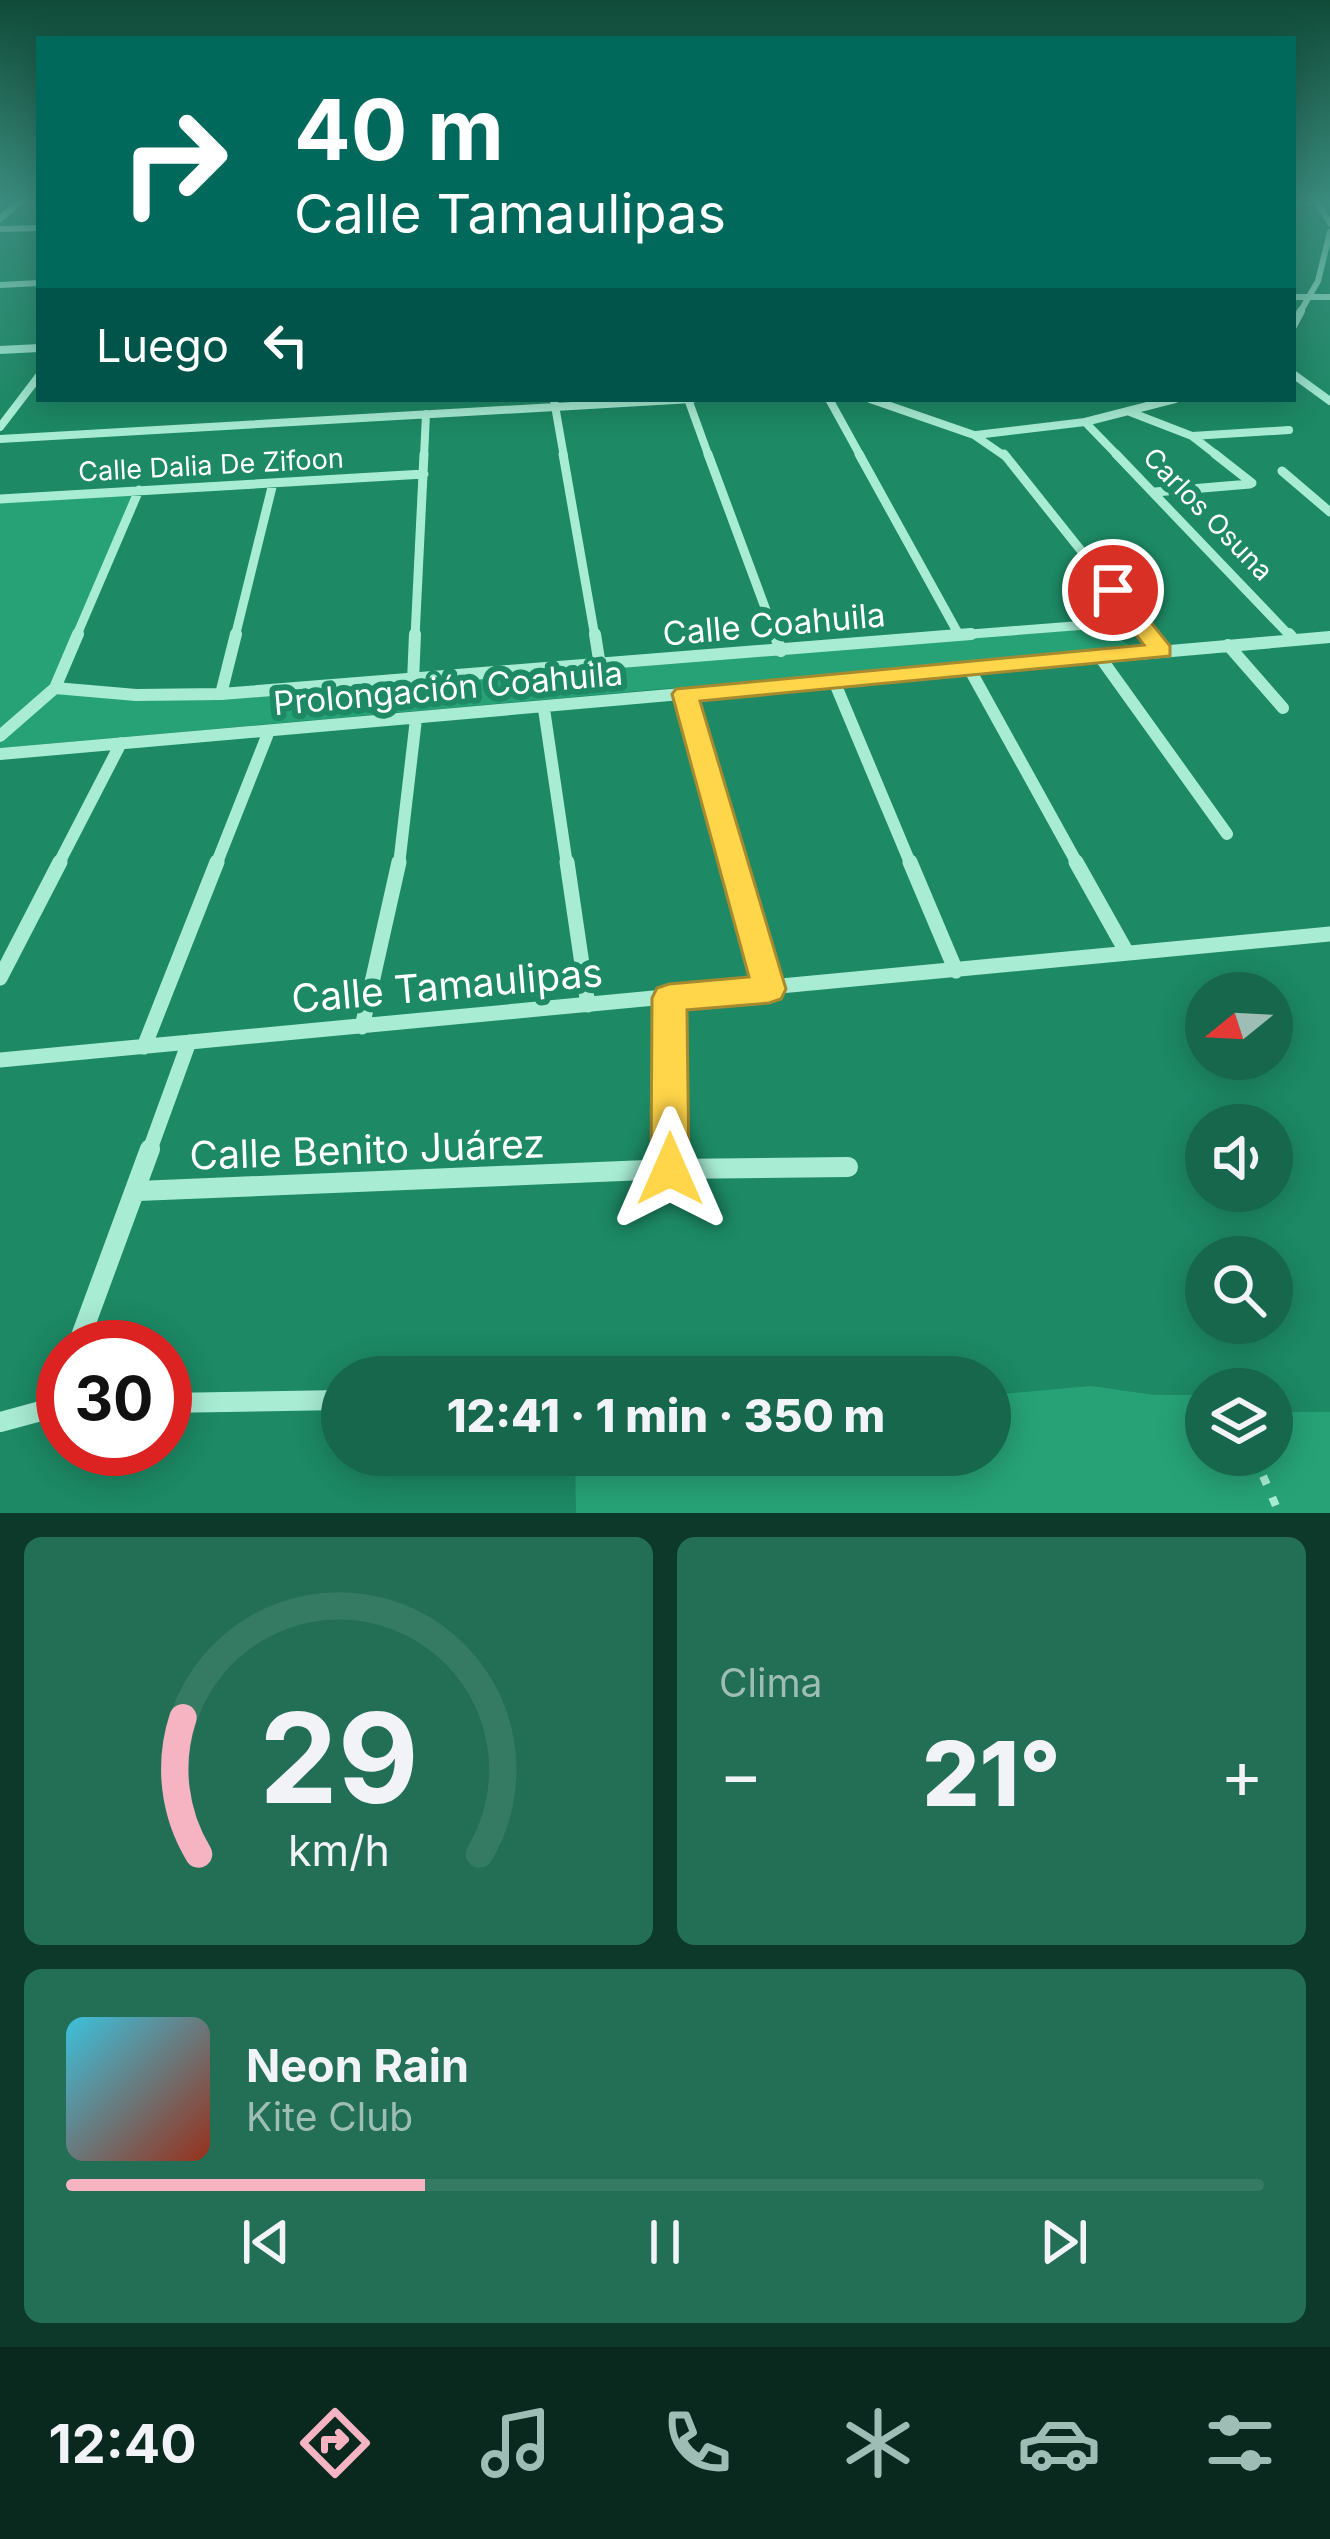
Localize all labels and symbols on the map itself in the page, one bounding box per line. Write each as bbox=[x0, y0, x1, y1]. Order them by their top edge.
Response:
street label: Carlos Osuna bbox=[1136, 441, 1280, 587]
street label: Calle Dalia De Zifoon bbox=[77, 442, 345, 488]
pin bbox=[1062, 539, 1164, 641]
street label: Calle Coahuila bbox=[661, 594, 887, 654]
street label: Prolongación Coahuila bbox=[272, 653, 624, 723]
street label: Calle Tamaulipas bbox=[290, 948, 604, 1022]
north arrow bbox=[1185, 972, 1293, 1080]
position arrow bbox=[607, 1106, 733, 1232]
street label: Calle Benito Juárez bbox=[189, 1119, 545, 1179]
speed limit sign: 30 bbox=[36, 1320, 192, 1476]

